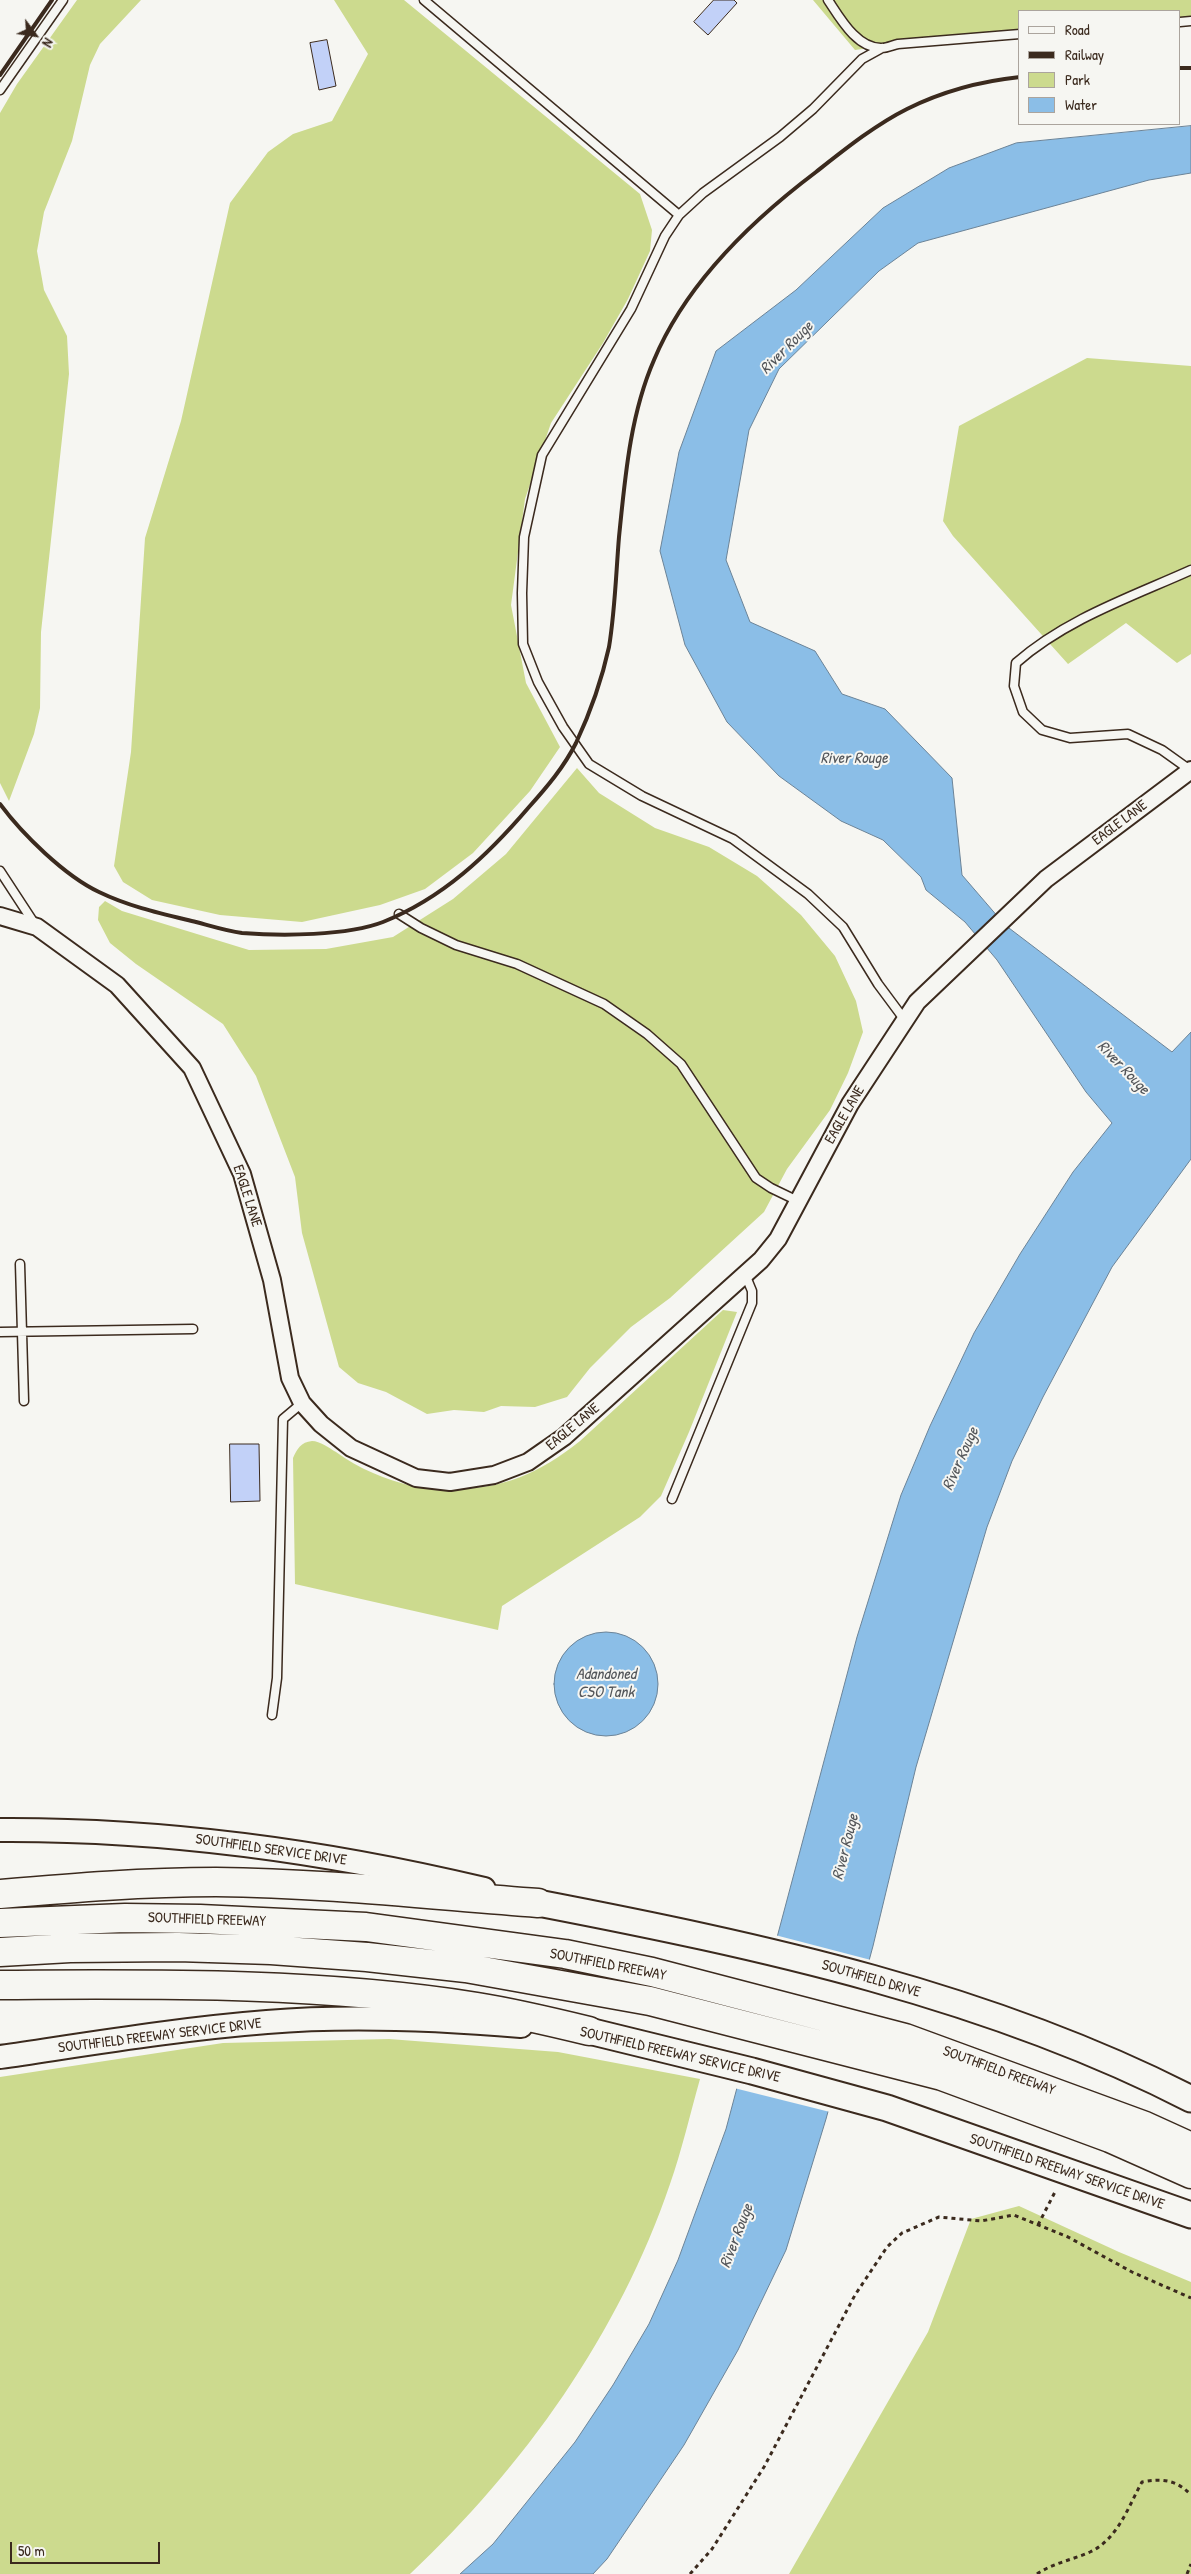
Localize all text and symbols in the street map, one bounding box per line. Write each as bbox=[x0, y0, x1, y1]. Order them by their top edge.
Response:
north arrow bbox=[10, 10, 60, 60]
legend bbox=[1018, 10, 1181, 125]
text: Road bbox=[1065, 19, 1090, 40]
text: N bbox=[38, 35, 58, 51]
text: Railway bbox=[1065, 44, 1104, 65]
text: Park bbox=[1065, 69, 1090, 90]
text: Water bbox=[1065, 94, 1097, 115]
water label: River Rouge bbox=[757, 318, 817, 378]
water label: River Rouge bbox=[820, 749, 888, 769]
street label: EAGLE LANE bbox=[1089, 796, 1151, 850]
water label: River Rouge bbox=[1093, 1037, 1153, 1099]
street label: EAGLE LANE bbox=[821, 1083, 869, 1147]
street label: EAGLE LANE bbox=[229, 1163, 265, 1229]
street label: EAGLE LANE bbox=[543, 1399, 603, 1455]
water label: River Rouge bbox=[939, 1424, 983, 1494]
water label: Adandoned CSO Tank bbox=[576, 1665, 636, 1703]
water label: River Rouge bbox=[829, 1812, 863, 1882]
street label: SOUTHFIELD SERVICE DRIVE bbox=[194, 1830, 348, 1870]
street label: SOUTHFIELD FREEWAY bbox=[148, 1909, 266, 1931]
street label: SOUTHFIELD FREEWAY bbox=[548, 1945, 668, 1985]
street label: SOUTHFIELD DRIVE bbox=[820, 1956, 922, 2002]
street label: SOUTHFIELD FREEWAY SERVICE DRIVE bbox=[57, 2015, 263, 2057]
street label: SOUTHFIELD FREEWAY SERVICE DRIVE bbox=[578, 2023, 782, 2087]
street label: SOUTHFIELD FREEWAY bbox=[940, 2042, 1058, 2100]
street label: SOUTHFIELD FREEWAY SERVICE DRIVE bbox=[967, 2130, 1167, 2214]
water label: River Rouge bbox=[716, 2201, 758, 2271]
scale bar bbox=[12, 2532, 162, 2564]
text: 50 m bbox=[18, 2540, 45, 2561]

